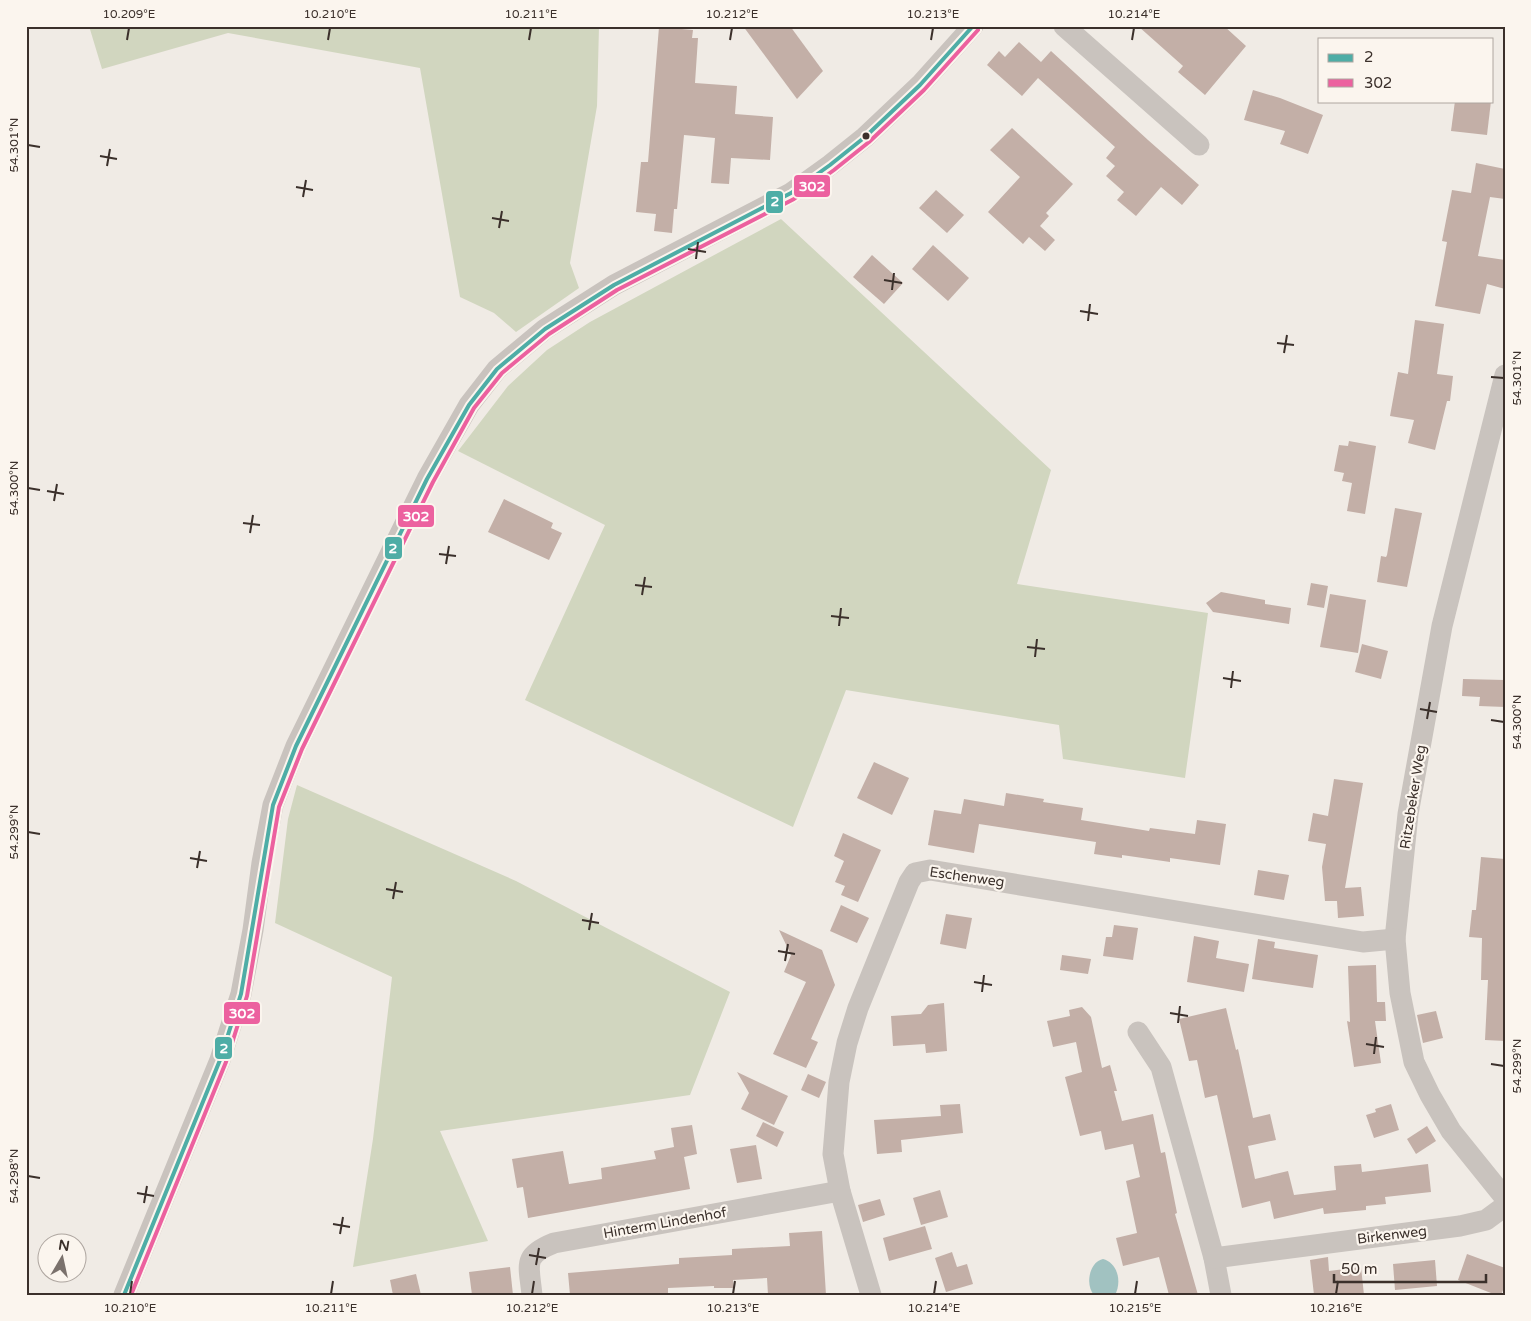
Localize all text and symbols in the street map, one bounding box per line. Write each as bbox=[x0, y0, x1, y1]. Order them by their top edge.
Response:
text: 10.209°E bbox=[103, 7, 156, 21]
text: 10.210°E bbox=[304, 7, 357, 21]
text: 10.211°E bbox=[505, 7, 558, 21]
text: 10.212°E bbox=[706, 7, 759, 21]
text: 10.213°E bbox=[907, 7, 960, 21]
text: 10.214°E bbox=[1108, 7, 1161, 21]
legend bbox=[1318, 38, 1494, 102]
text: 2 bbox=[1364, 48, 1373, 66]
text: 302 bbox=[1364, 74, 1392, 92]
text: 54.301°N bbox=[7, 118, 21, 172]
unlabelled marker bbox=[861, 131, 871, 141]
line badge: 302 bbox=[793, 174, 831, 198]
text: 302 bbox=[799, 178, 825, 195]
line badge: 2 bbox=[765, 190, 784, 214]
text: 2 bbox=[771, 193, 780, 210]
text: 54.301°N bbox=[1510, 351, 1524, 405]
text: 54.300°N bbox=[7, 461, 21, 515]
line badge: 302 bbox=[397, 504, 435, 528]
text: 302 bbox=[403, 508, 429, 525]
line badge: 2 bbox=[384, 536, 403, 560]
text: 2 bbox=[389, 540, 398, 557]
text: 54.300°N bbox=[1510, 695, 1524, 749]
street label: Ritzebeker Weg bbox=[1396, 744, 1430, 850]
text: 54.299°N bbox=[7, 805, 21, 859]
street label: Eschenweg bbox=[928, 863, 1006, 891]
line badge: 302 bbox=[223, 1001, 261, 1025]
text: 302 bbox=[229, 1005, 255, 1022]
line badge: 2 bbox=[214, 1036, 233, 1060]
text: 54.299°N bbox=[1510, 1039, 1524, 1093]
text: 2 bbox=[220, 1040, 229, 1057]
text: 54.298°N bbox=[7, 1149, 21, 1203]
street label: Hinterm Lindenhof bbox=[602, 1204, 729, 1242]
street label: Birkenweg bbox=[1356, 1222, 1428, 1248]
north arrow bbox=[38, 1234, 88, 1284]
text: N bbox=[57, 1236, 71, 1255]
scale bar bbox=[1334, 1251, 1486, 1283]
text: 50 m bbox=[1341, 1260, 1378, 1278]
text: 10.210°E bbox=[104, 1301, 157, 1315]
text: 10.211°E bbox=[305, 1301, 358, 1315]
text: 10.212°E bbox=[506, 1301, 559, 1315]
text: 10.213°E bbox=[707, 1301, 760, 1315]
text: 10.214°E bbox=[908, 1301, 961, 1315]
text: 10.215°E bbox=[1109, 1301, 1162, 1315]
text: 10.216°E bbox=[1310, 1301, 1363, 1315]

